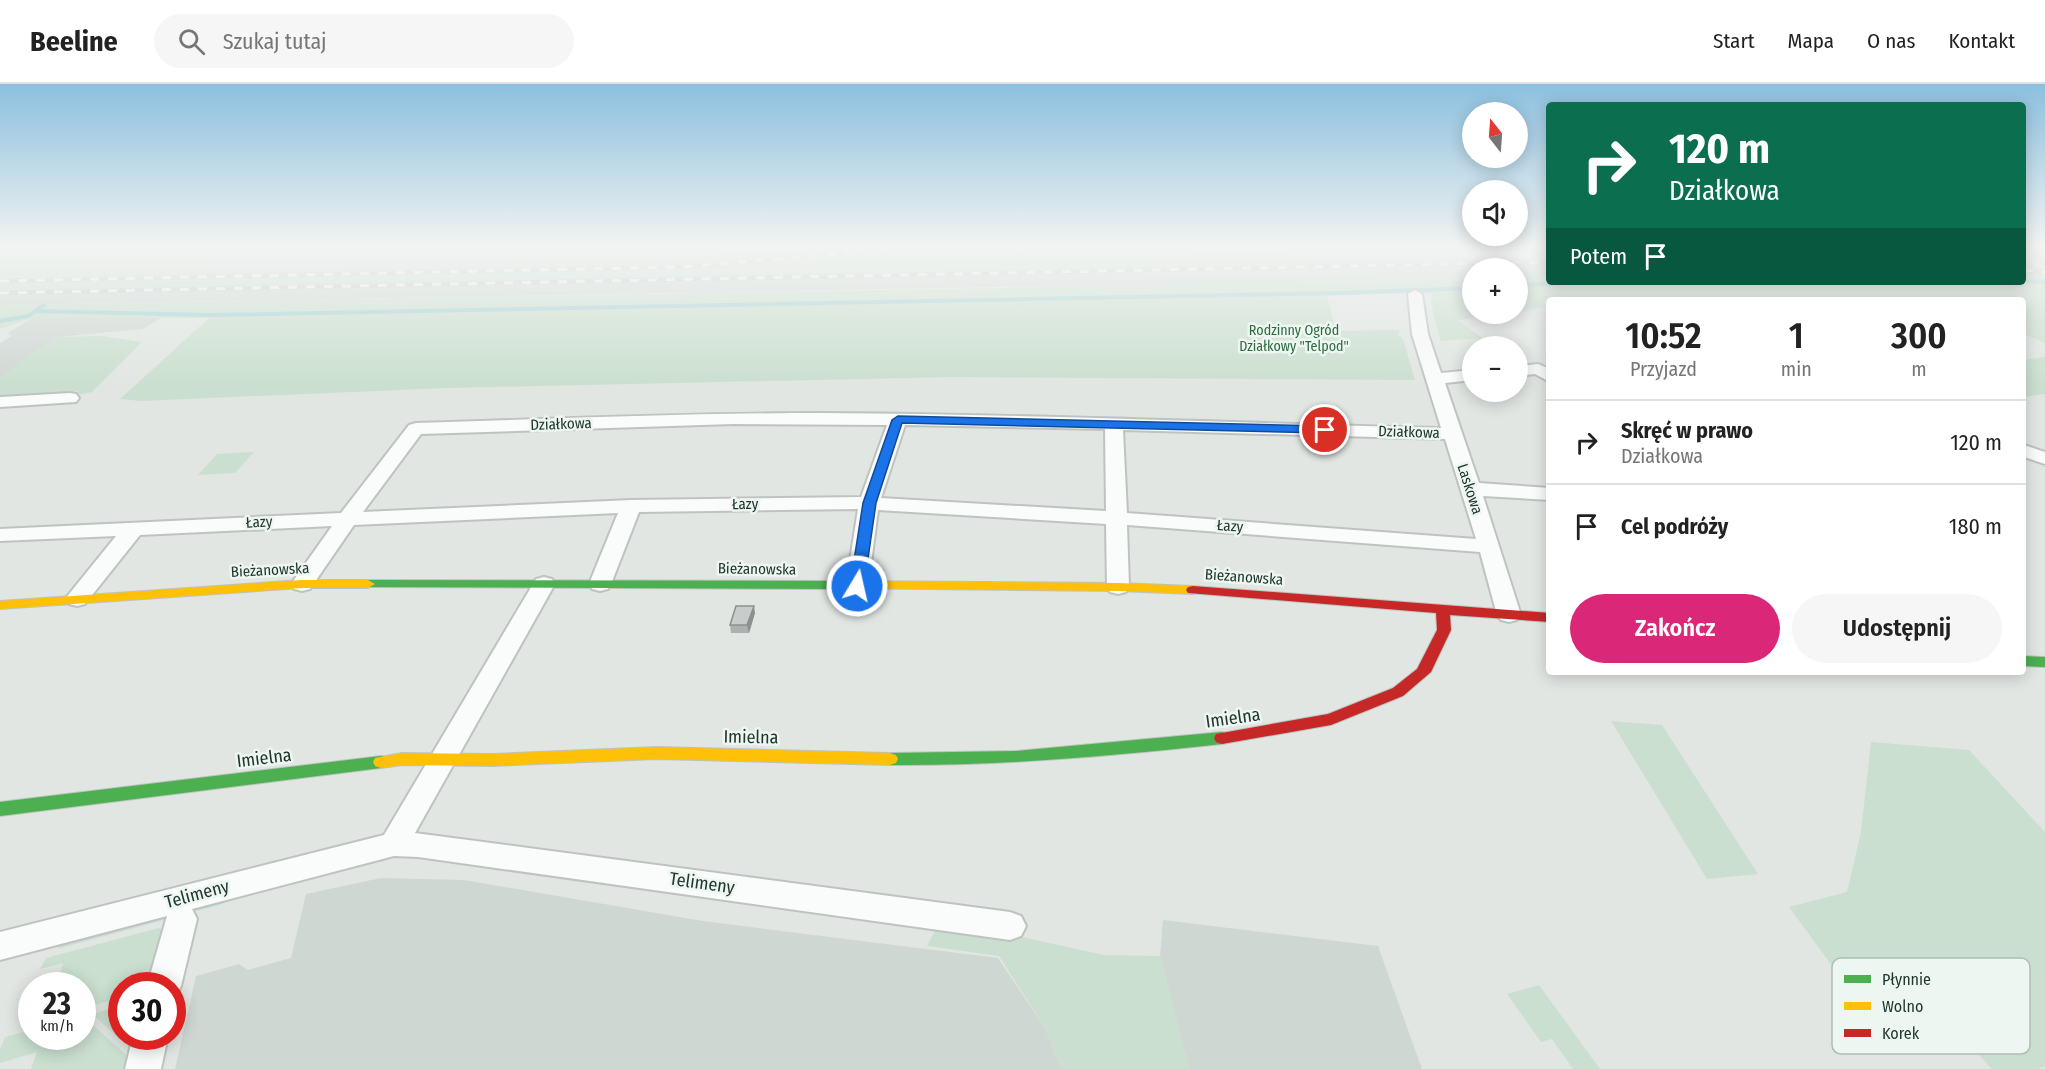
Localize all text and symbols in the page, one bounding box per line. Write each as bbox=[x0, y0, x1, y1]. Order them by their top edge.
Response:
search box bbox=[154, 14, 574, 68]
text: Beeline bbox=[30, 25, 118, 58]
icon: search bbox=[175, 25, 208, 58]
text: Szukaj tutaj bbox=[223, 28, 327, 55]
text: Start bbox=[1713, 28, 1755, 54]
text: Mapa bbox=[1788, 28, 1834, 54]
text: O nas bbox=[1867, 28, 1915, 54]
text: Kontakt bbox=[1948, 28, 2015, 54]
north arrow bbox=[1462, 102, 1528, 168]
map controls bbox=[1462, 102, 1528, 402]
text: 120 m bbox=[1669, 124, 1770, 174]
icon: right bbox=[1570, 126, 1648, 204]
text: Działkowa bbox=[1669, 175, 1780, 207]
button: sound bbox=[1462, 180, 1528, 246]
icon: arrive bbox=[1639, 240, 1672, 273]
text: Potem bbox=[1570, 243, 1627, 270]
button: + bbox=[1462, 258, 1528, 324]
text: 10:52 bbox=[1625, 314, 1702, 358]
text: 1 bbox=[1789, 314, 1804, 358]
text: 300 bbox=[1891, 314, 1947, 358]
park label: Rodzinny Ogród Działkowy "Telpod" bbox=[1239, 322, 1349, 355]
button: − bbox=[1462, 336, 1528, 402]
text: Przyjazd bbox=[1630, 357, 1697, 381]
text: min bbox=[1781, 357, 1812, 381]
text: m bbox=[1911, 357, 1927, 381]
pin bbox=[1299, 404, 1350, 455]
icon: arrive bbox=[1308, 413, 1341, 446]
street label: Działkowa bbox=[530, 414, 592, 434]
text: Skręć w prawo bbox=[1621, 417, 1753, 444]
street label: Działkowa bbox=[1378, 422, 1440, 442]
icon: right bbox=[1570, 426, 1603, 459]
text: 120 m bbox=[1950, 429, 2002, 456]
text: Działkowa bbox=[1621, 444, 1703, 468]
street label: Laskowa bbox=[1453, 462, 1487, 516]
street label: Łazy bbox=[731, 495, 759, 513]
icon: arrive bbox=[1570, 510, 1603, 543]
street label: Łazy bbox=[245, 512, 273, 532]
text: Cel podróży bbox=[1621, 513, 1728, 540]
text: 180 m bbox=[1949, 513, 2002, 540]
street label: Łazy bbox=[1216, 516, 1244, 536]
position arrow bbox=[825, 554, 889, 618]
street label: Bieżanowska bbox=[230, 559, 310, 581]
street label: Bieżanowska bbox=[718, 559, 796, 579]
street label: Bieżanowska bbox=[1204, 565, 1284, 589]
button: Zakończ bbox=[1570, 594, 1780, 663]
button: Udostępnij bbox=[1792, 594, 2002, 663]
street label: Imielna bbox=[1204, 703, 1262, 733]
street label: Imielna bbox=[723, 726, 779, 748]
street label: Imielna bbox=[235, 744, 293, 772]
street label: Telimeny bbox=[668, 868, 736, 898]
street label: Telimeny bbox=[162, 875, 232, 913]
legend bbox=[1832, 958, 2030, 1054]
text: Płynnie bbox=[1882, 970, 1931, 989]
speed limit sign: 30 bbox=[108, 972, 186, 1050]
text: 23 bbox=[43, 986, 71, 1022]
text: Wolno bbox=[1882, 997, 1923, 1016]
text: km/h bbox=[40, 1017, 74, 1035]
text: Korek bbox=[1882, 1024, 1920, 1043]

